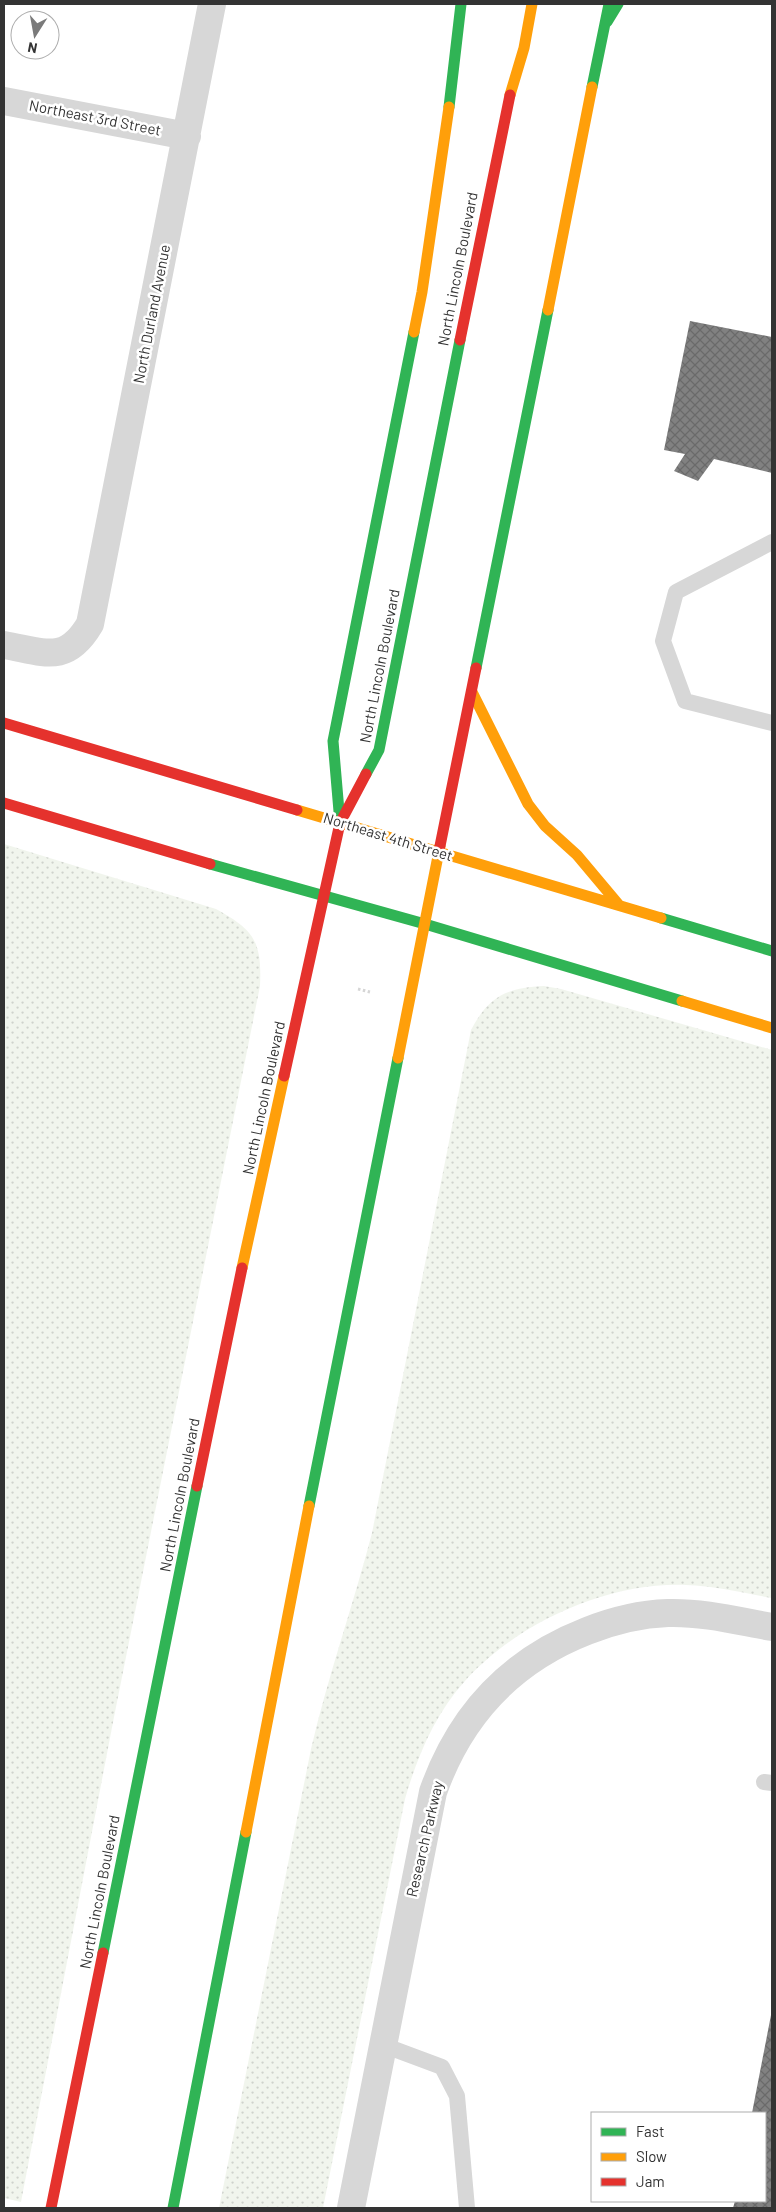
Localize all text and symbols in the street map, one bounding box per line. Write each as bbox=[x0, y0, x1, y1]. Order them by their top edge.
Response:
north arrow bbox=[10, 10, 60, 60]
text: N bbox=[26, 39, 39, 57]
street label: Northeast 3rd Street bbox=[28, 95, 163, 139]
street label: North Lincoln Boulevard bbox=[433, 190, 481, 347]
street label: North Durland Avenue bbox=[129, 243, 173, 385]
street label: North Lincoln Boulevard bbox=[355, 587, 403, 744]
street label: Northeast 4th Street bbox=[321, 808, 455, 864]
street label: North Lincoln Boulevard bbox=[238, 1019, 288, 1176]
street label: North Lincoln Boulevard bbox=[155, 1416, 203, 1573]
street label: Research Parkway bbox=[402, 1779, 446, 1899]
street label: North Lincoln Boulevard bbox=[75, 1813, 123, 1970]
legend bbox=[591, 2112, 766, 2202]
text: Fast bbox=[636, 2122, 664, 2140]
text: Slow bbox=[636, 2147, 667, 2165]
text: Jam bbox=[636, 2172, 665, 2190]

